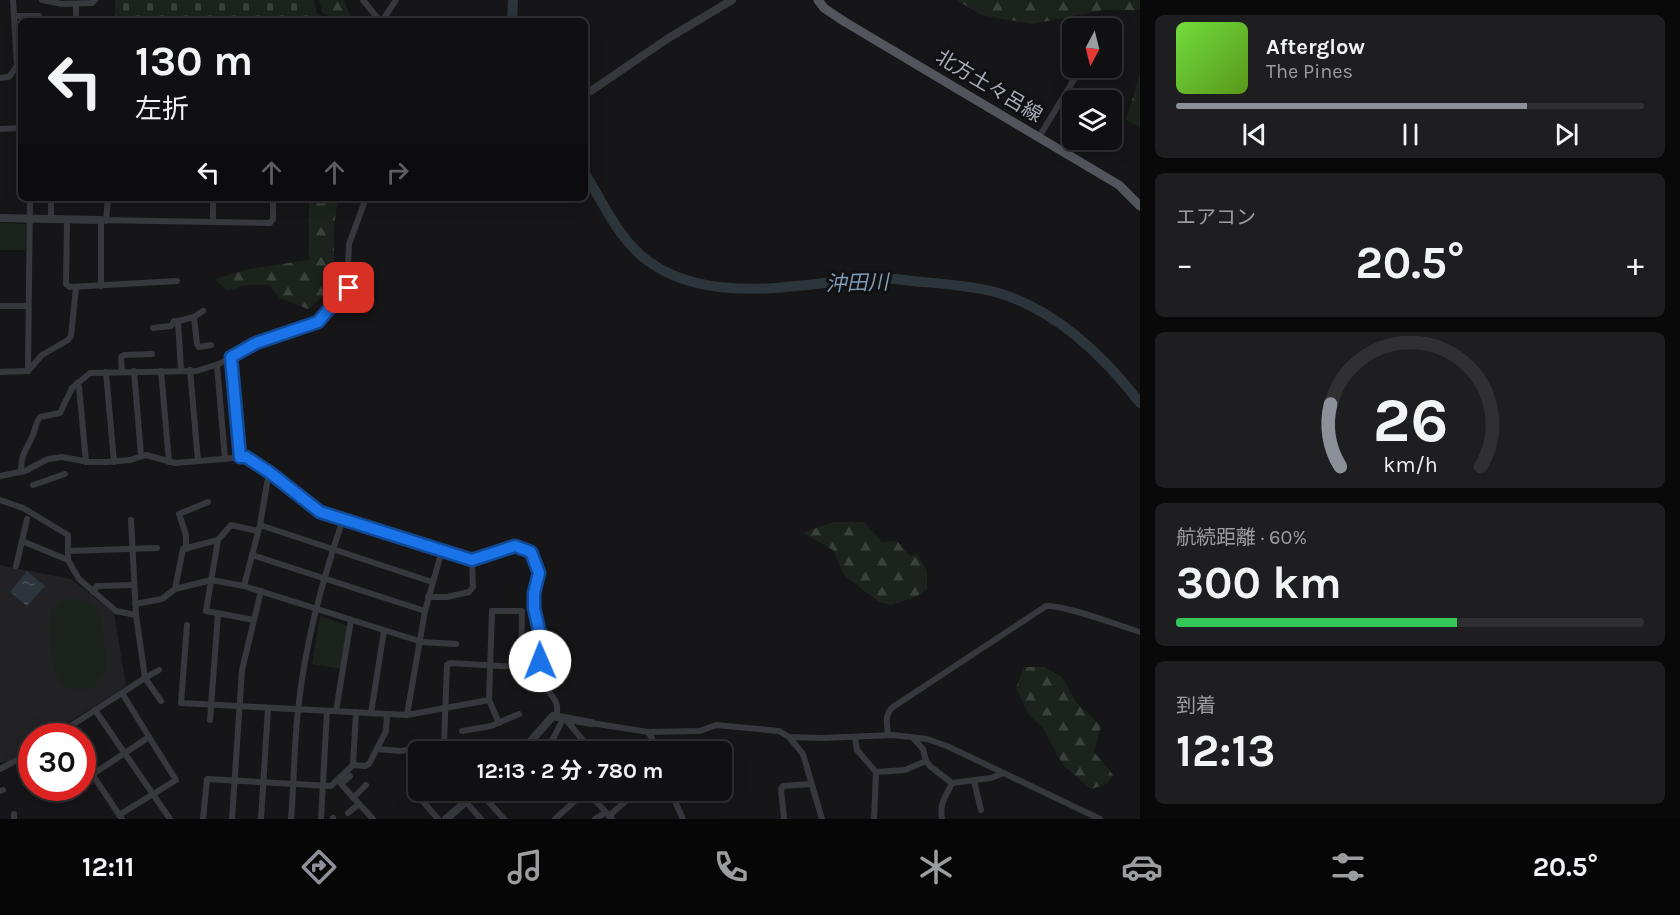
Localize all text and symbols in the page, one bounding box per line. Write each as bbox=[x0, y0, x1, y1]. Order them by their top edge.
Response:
north arrow bbox=[1062, 18, 1122, 78]
map controls bbox=[1062, 18, 1122, 150]
text: Afterglow bbox=[1266, 34, 1365, 60]
text: 130 m bbox=[135, 36, 253, 86]
icon: left bbox=[36, 42, 114, 120]
street label: 北方土々呂線 bbox=[932, 45, 1046, 127]
text: The Pines bbox=[1266, 60, 1353, 83]
button: layers bbox=[1062, 90, 1122, 150]
text: 左折 bbox=[135, 93, 189, 125]
icon: previous bbox=[1238, 118, 1271, 151]
icon: pause bbox=[1394, 118, 1427, 151]
icon: next bbox=[1550, 118, 1583, 151]
icon: left bbox=[192, 156, 225, 189]
icon: ahead bbox=[255, 156, 288, 189]
icon: ahead bbox=[318, 156, 351, 189]
icon: right bbox=[381, 156, 414, 189]
text: エアコン bbox=[1176, 206, 1256, 229]
text: 20.5° bbox=[1355, 237, 1465, 289]
text: − bbox=[1176, 245, 1193, 283]
text: + bbox=[1627, 245, 1644, 283]
pin bbox=[323, 262, 374, 313]
water label: 沖田川 bbox=[825, 270, 891, 296]
icon: arrive bbox=[332, 271, 365, 304]
text: 26 bbox=[1372, 384, 1448, 457]
text: km/h bbox=[1383, 452, 1437, 477]
text: 航続距離 · 60% bbox=[1176, 526, 1307, 549]
text: 300 km bbox=[1176, 557, 1342, 609]
position arrow bbox=[508, 629, 572, 693]
text: 到着 bbox=[1176, 694, 1216, 717]
speed limit sign: 30 bbox=[18, 723, 96, 801]
text: 12:13 bbox=[1176, 725, 1275, 777]
text: 12:13 · 2 分 · 780 m bbox=[477, 758, 663, 784]
icon: directions bbox=[298, 846, 340, 888]
icon: music bbox=[504, 846, 546, 888]
icon: phone bbox=[710, 846, 752, 888]
icon: climate bbox=[915, 846, 957, 888]
icon: car bbox=[1121, 846, 1163, 888]
icon: filters bbox=[1327, 846, 1369, 888]
text: 12:11 bbox=[82, 851, 134, 883]
text: 20.5° bbox=[1533, 851, 1598, 883]

